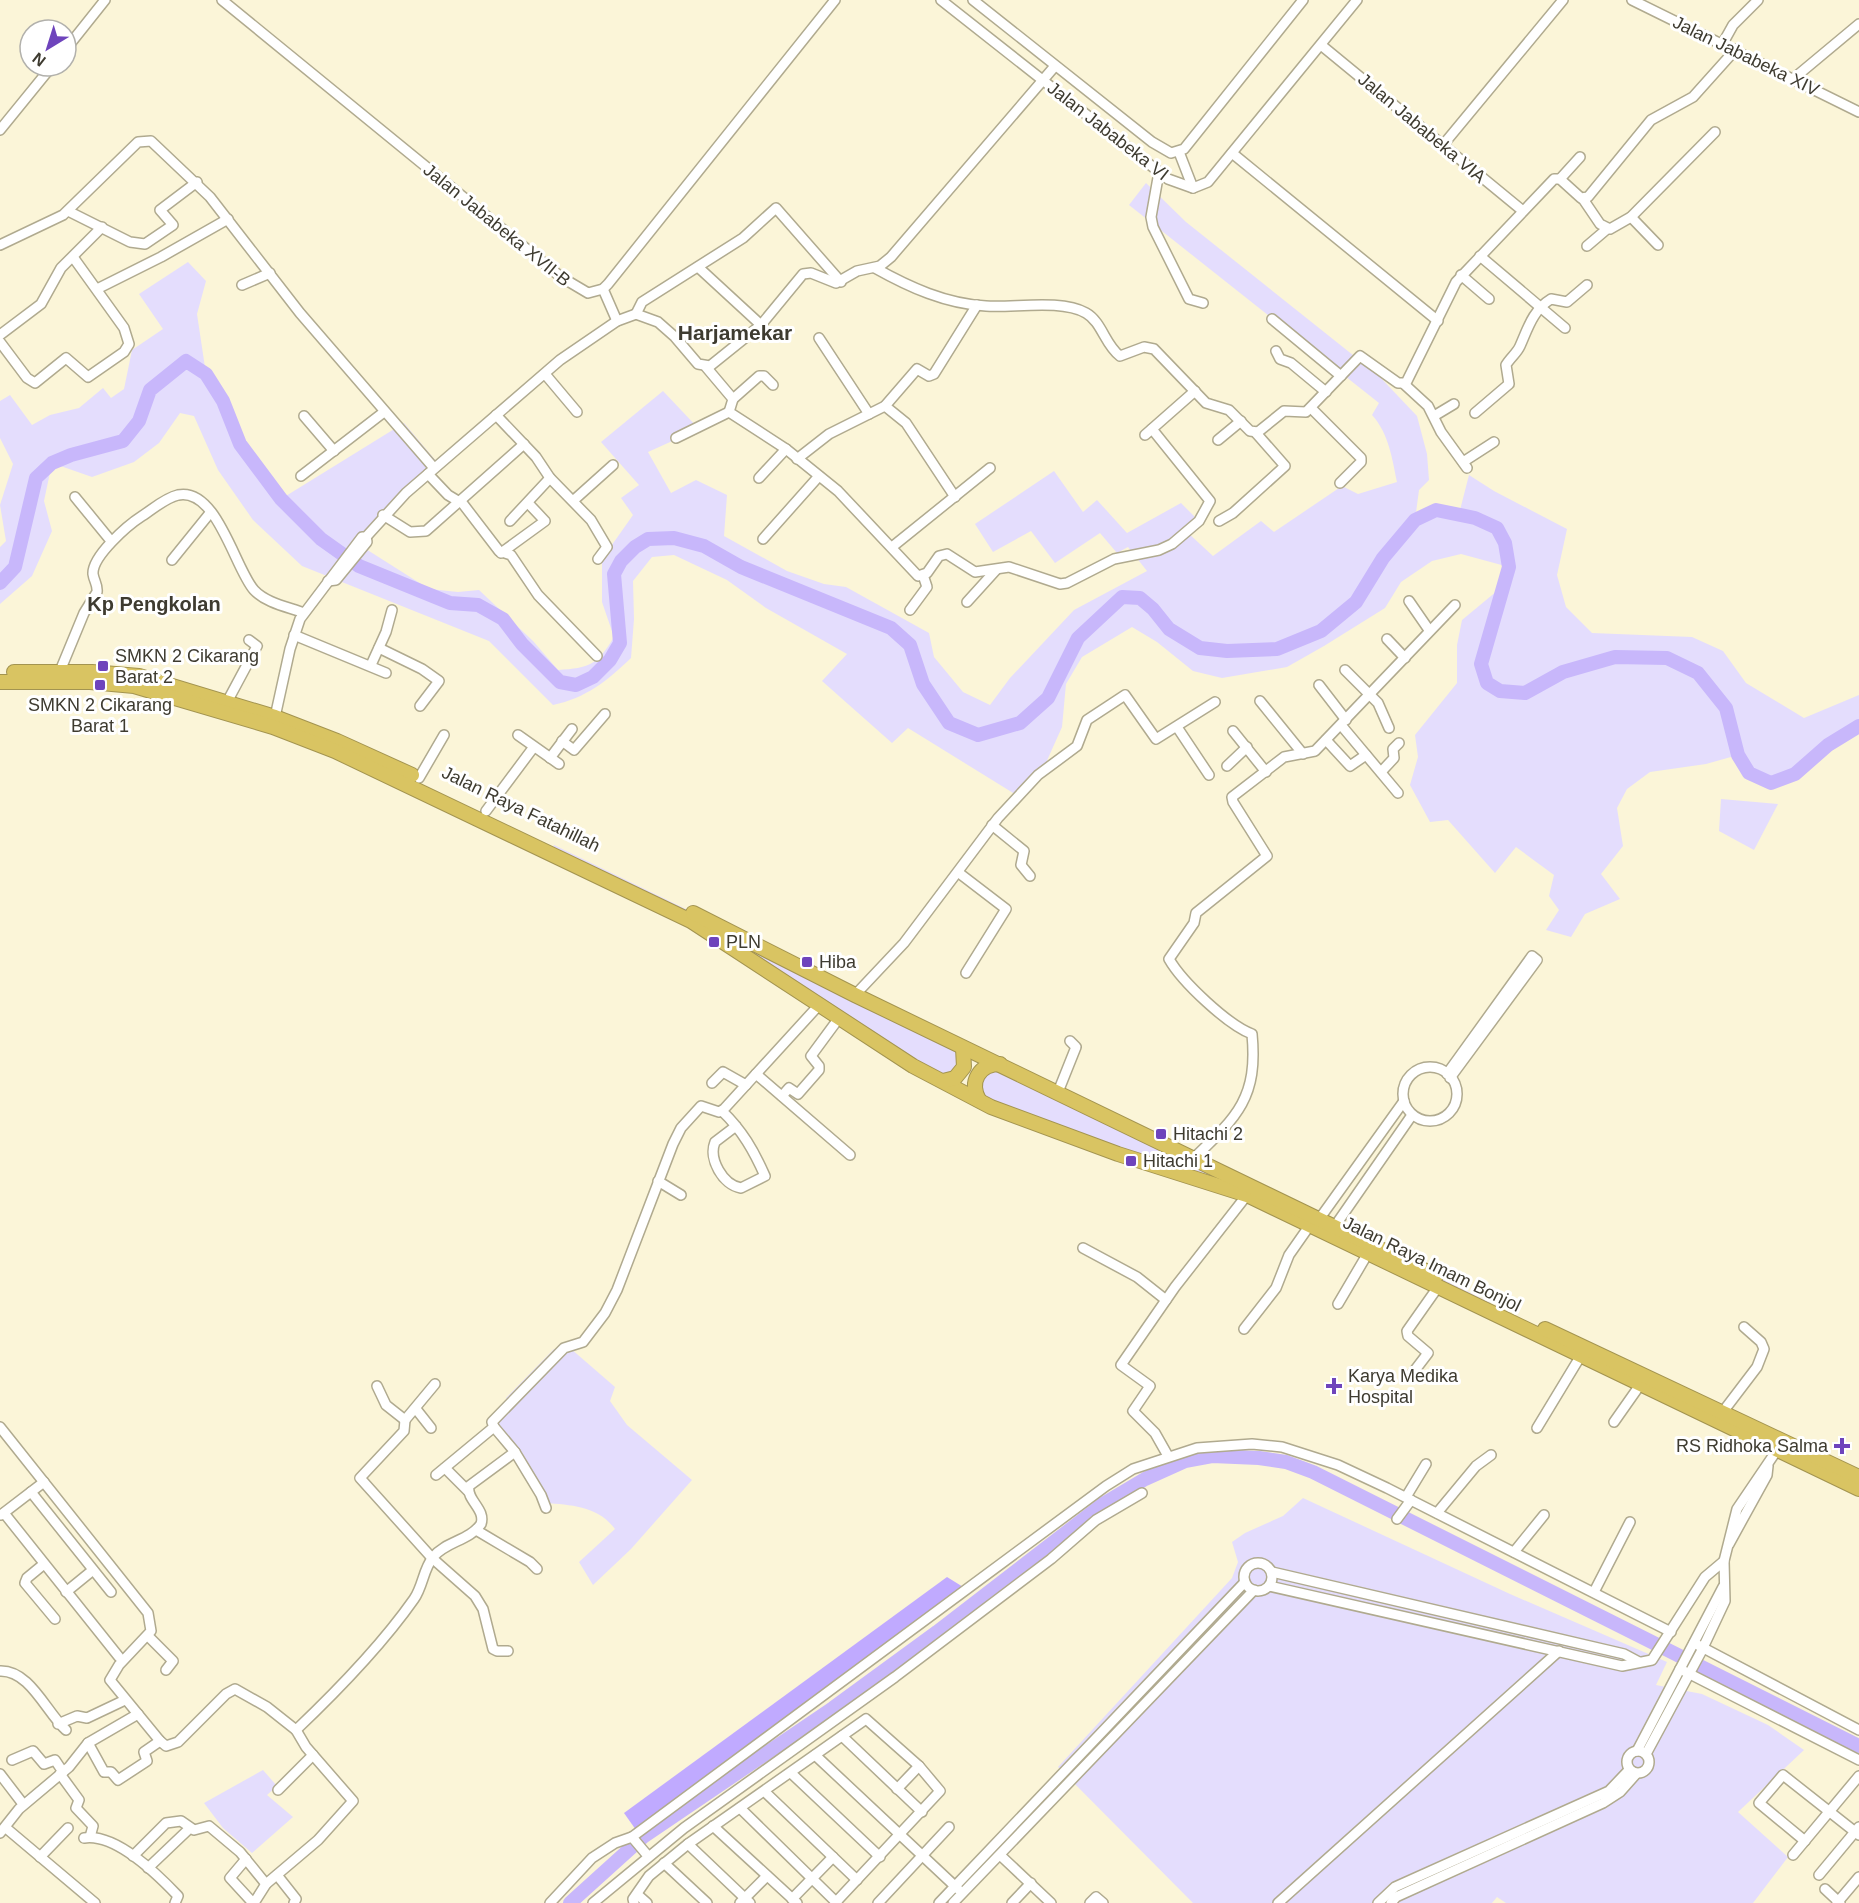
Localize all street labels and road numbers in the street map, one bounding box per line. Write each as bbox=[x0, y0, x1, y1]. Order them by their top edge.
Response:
street label: Jalan Jababeka XIV bbox=[1670, 12, 1822, 100]
street label: Jalan Jababeka VIA bbox=[1354, 69, 1490, 187]
street label: Jalan Jababeka VI bbox=[1043, 78, 1173, 184]
street label: Jalan Jababeka XVII-B bbox=[420, 160, 574, 290]
street label: Jalan Raya Fatahillah bbox=[439, 762, 603, 856]
street label: Jalan Raya Imam Bonjol bbox=[1340, 1212, 1524, 1316]

